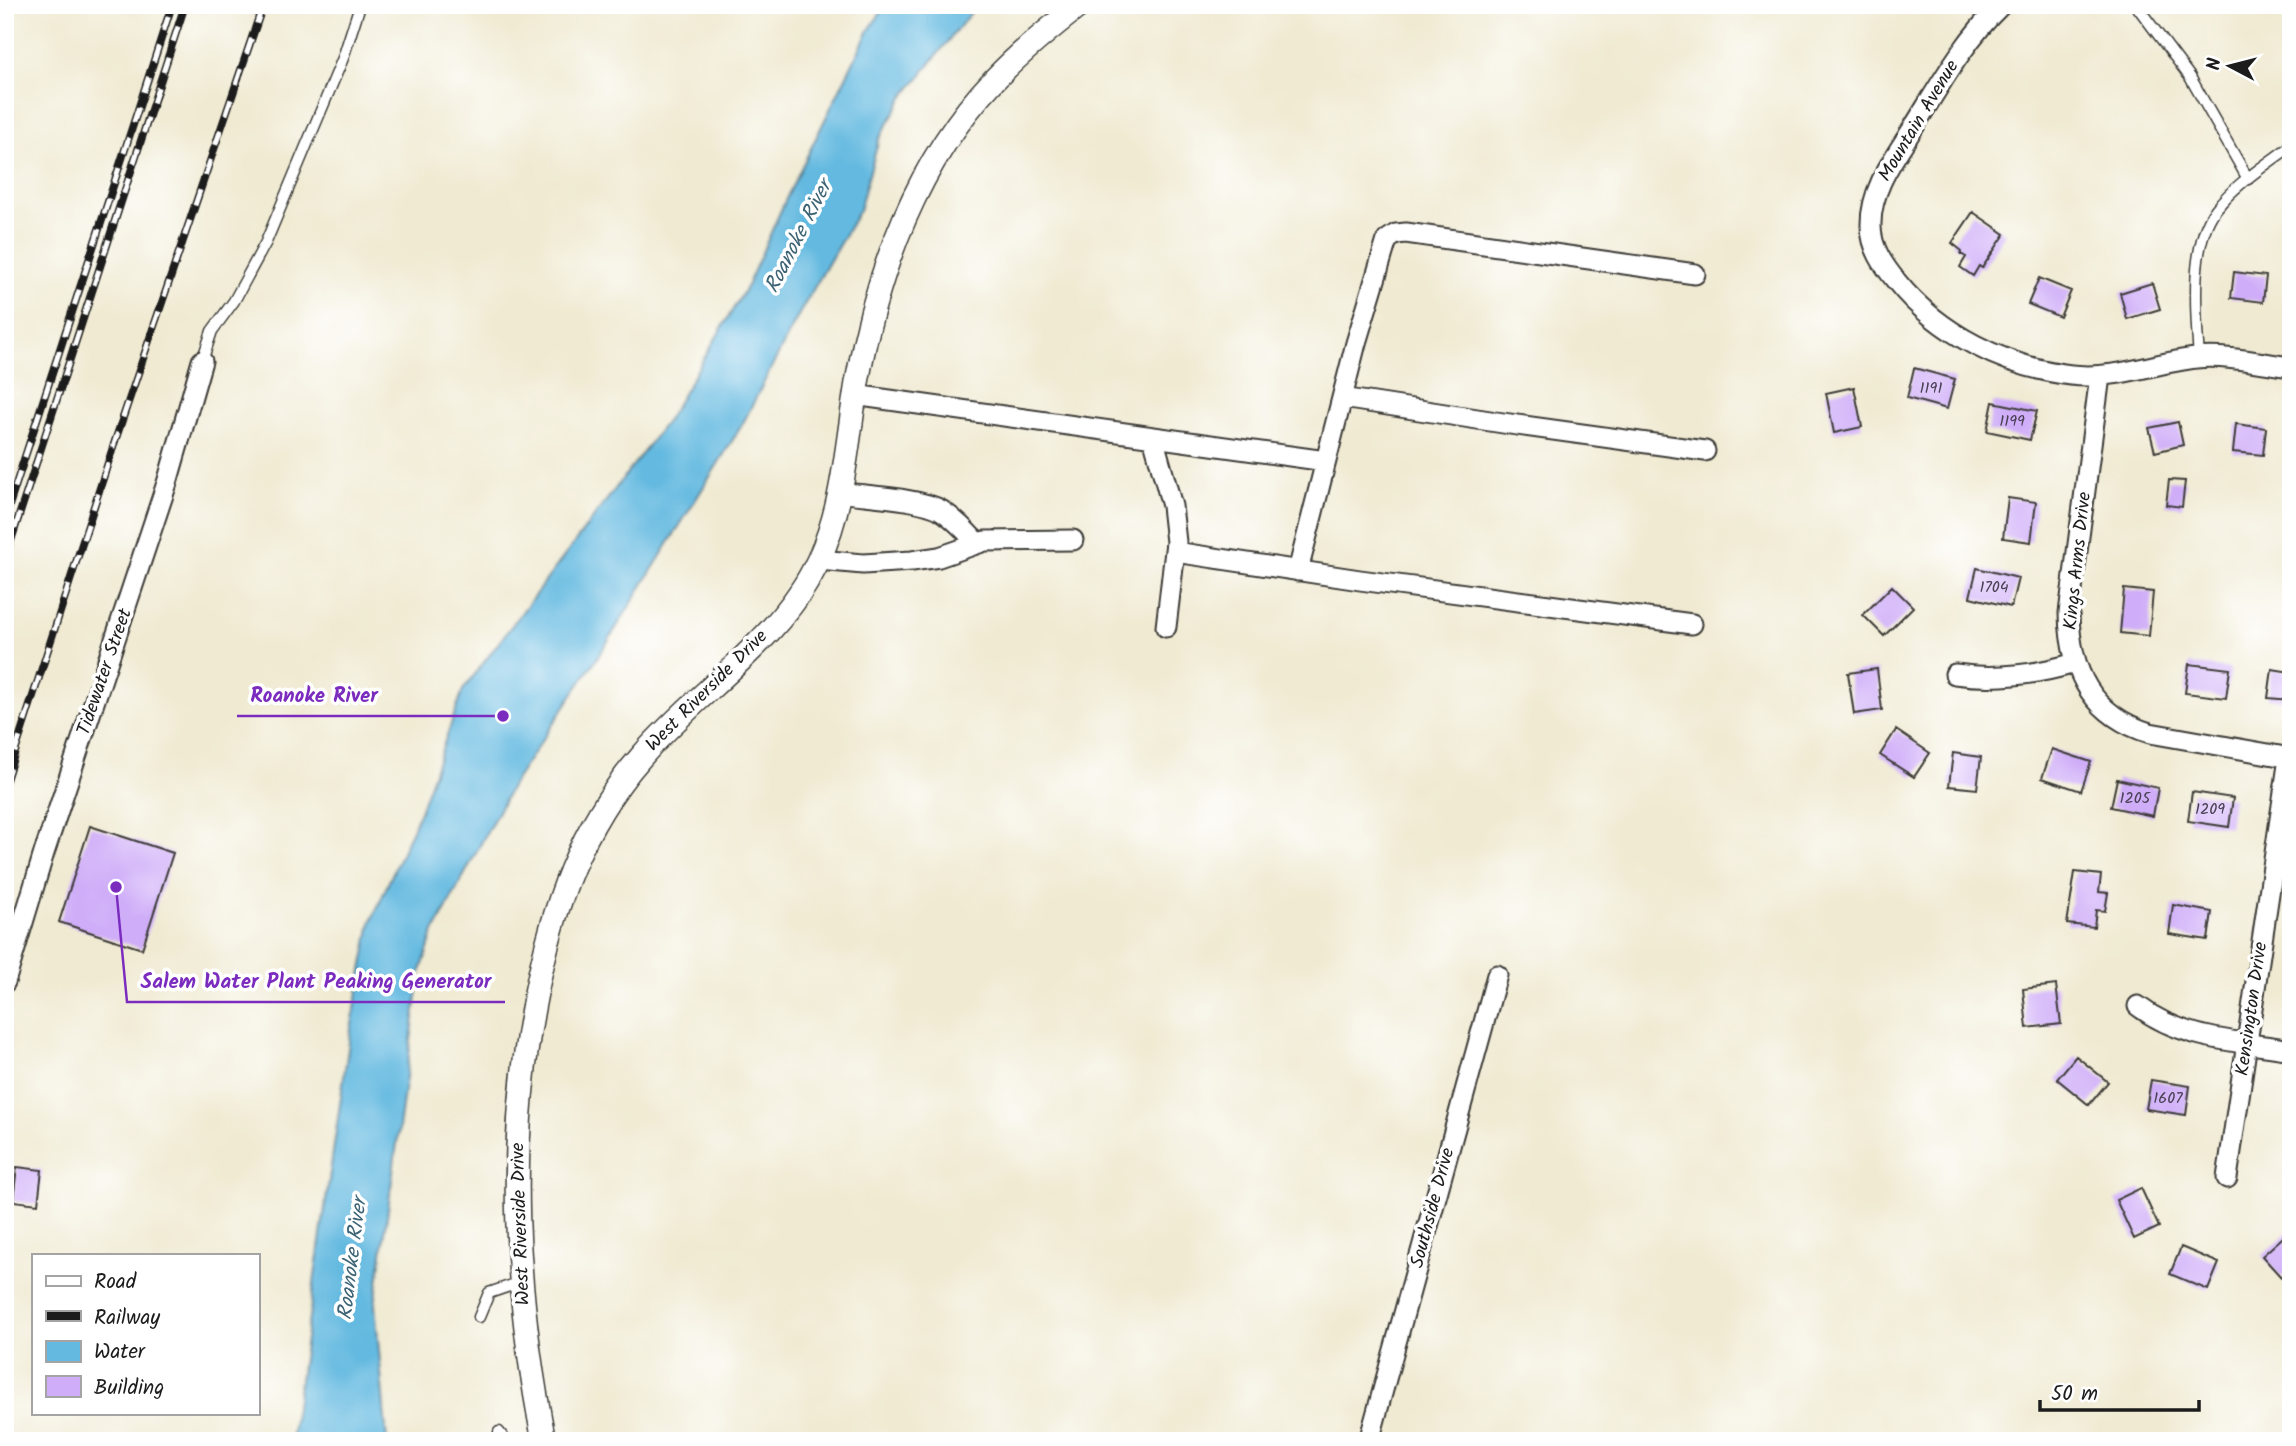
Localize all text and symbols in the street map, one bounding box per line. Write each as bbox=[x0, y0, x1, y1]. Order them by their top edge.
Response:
north arrow bbox=[2194, 32, 2264, 102]
street label: Mountain Avenue bbox=[1871, 54, 1967, 188]
text: N bbox=[2199, 56, 2231, 72]
water label: Roanoke River bbox=[756, 171, 843, 299]
house number: 1191 bbox=[1920, 376, 1942, 401]
house number: 1199 bbox=[1999, 409, 2025, 434]
street label: Kings Arms Drive bbox=[2056, 490, 2100, 632]
house number: 1704 bbox=[1979, 575, 2009, 600]
street label: Tidewater Street bbox=[69, 604, 141, 739]
street label: West Riverside Drive bbox=[639, 623, 775, 759]
callout: Roanoke River bbox=[237, 674, 392, 716]
text: Roanoke River bbox=[250, 680, 379, 713]
house number: 1205 bbox=[2120, 786, 2152, 811]
house number: 1209 bbox=[2195, 797, 2225, 822]
street label: Kensington Drive bbox=[2228, 940, 2276, 1078]
callout: Salem Water Plant Peaking Generator bbox=[127, 960, 505, 1002]
text: Salem Water Plant Peaking Generator bbox=[141, 966, 493, 999]
house number: 1607 bbox=[2153, 1086, 2183, 1111]
street label: West Riverside Drive bbox=[503, 1142, 539, 1306]
street label: Southside Drive bbox=[1403, 1144, 1464, 1271]
water label: Roanoke River bbox=[329, 1192, 377, 1322]
legend bbox=[32, 1254, 259, 1414]
text: Road bbox=[94, 1266, 137, 1299]
text: Railway bbox=[94, 1302, 160, 1335]
text: Water bbox=[94, 1336, 146, 1369]
scale bar bbox=[2040, 1369, 2200, 1413]
text: Building bbox=[94, 1372, 164, 1405]
text: 50 m bbox=[2051, 1378, 2098, 1411]

